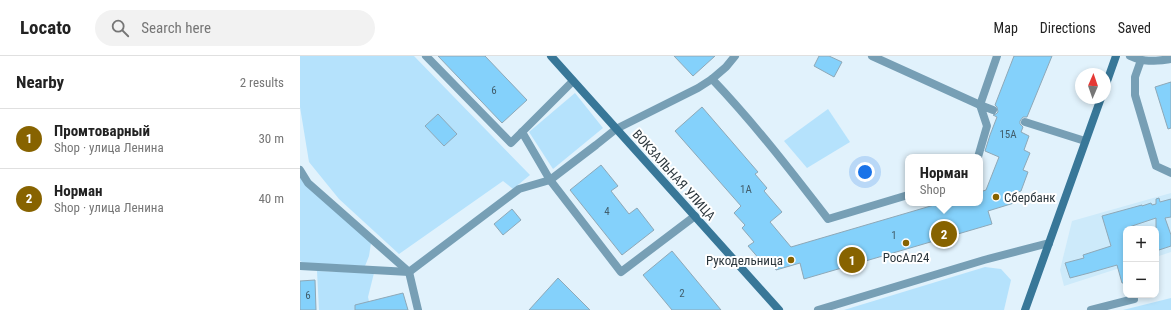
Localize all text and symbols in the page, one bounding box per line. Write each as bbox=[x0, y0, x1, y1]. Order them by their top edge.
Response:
search box bbox=[95, 10, 375, 46]
text: Locato bbox=[20, 16, 71, 39]
icon: search bbox=[109, 17, 131, 39]
text: Search here bbox=[141, 19, 211, 37]
text: Map bbox=[994, 20, 1018, 36]
text: Directions bbox=[1040, 20, 1096, 36]
text: Saved bbox=[1118, 20, 1151, 36]
north arrow bbox=[1075, 68, 1111, 104]
text: Nearby bbox=[16, 72, 64, 92]
text: 2 results bbox=[240, 75, 284, 90]
house number: 6 bbox=[491, 84, 497, 97]
text: Промтоварный bbox=[54, 122, 150, 140]
street label: ВОКЗАЛЬНАЯ УЛИЦА bbox=[629, 127, 719, 224]
house number: 15А bbox=[999, 128, 1017, 141]
text: 1 bbox=[26, 131, 32, 146]
text: 30 m bbox=[258, 131, 284, 146]
text: Shop · улица Ленина bbox=[54, 140, 164, 155]
popup bbox=[905, 154, 983, 206]
your location bbox=[855, 162, 875, 182]
text: Норман bbox=[920, 164, 968, 182]
text: Норман bbox=[54, 182, 103, 200]
text: Shop bbox=[920, 182, 946, 197]
house number: 1А bbox=[740, 183, 753, 196]
place label: Сбербанк bbox=[1004, 190, 1056, 205]
text: 2 bbox=[26, 191, 32, 206]
text: 40 m bbox=[258, 191, 284, 206]
marker: Сбербанк bbox=[991, 192, 1001, 202]
text: Shop · улица Ленина bbox=[54, 200, 164, 215]
house number: 4 bbox=[604, 205, 610, 218]
pin: 2 bbox=[931, 219, 957, 249]
map controls bbox=[1123, 226, 1159, 298]
button: + bbox=[1123, 226, 1159, 262]
house number: 1 bbox=[891, 229, 897, 242]
marker: РосАл24 bbox=[901, 238, 911, 248]
pin: 1 bbox=[839, 245, 865, 275]
place label: РосАл24 bbox=[883, 250, 930, 265]
place label: Рукодельница bbox=[706, 253, 783, 268]
marker: Рукодельница bbox=[786, 255, 796, 265]
button: − bbox=[1123, 262, 1159, 298]
house number: 2 bbox=[679, 287, 685, 300]
house number: 6 bbox=[305, 289, 311, 302]

